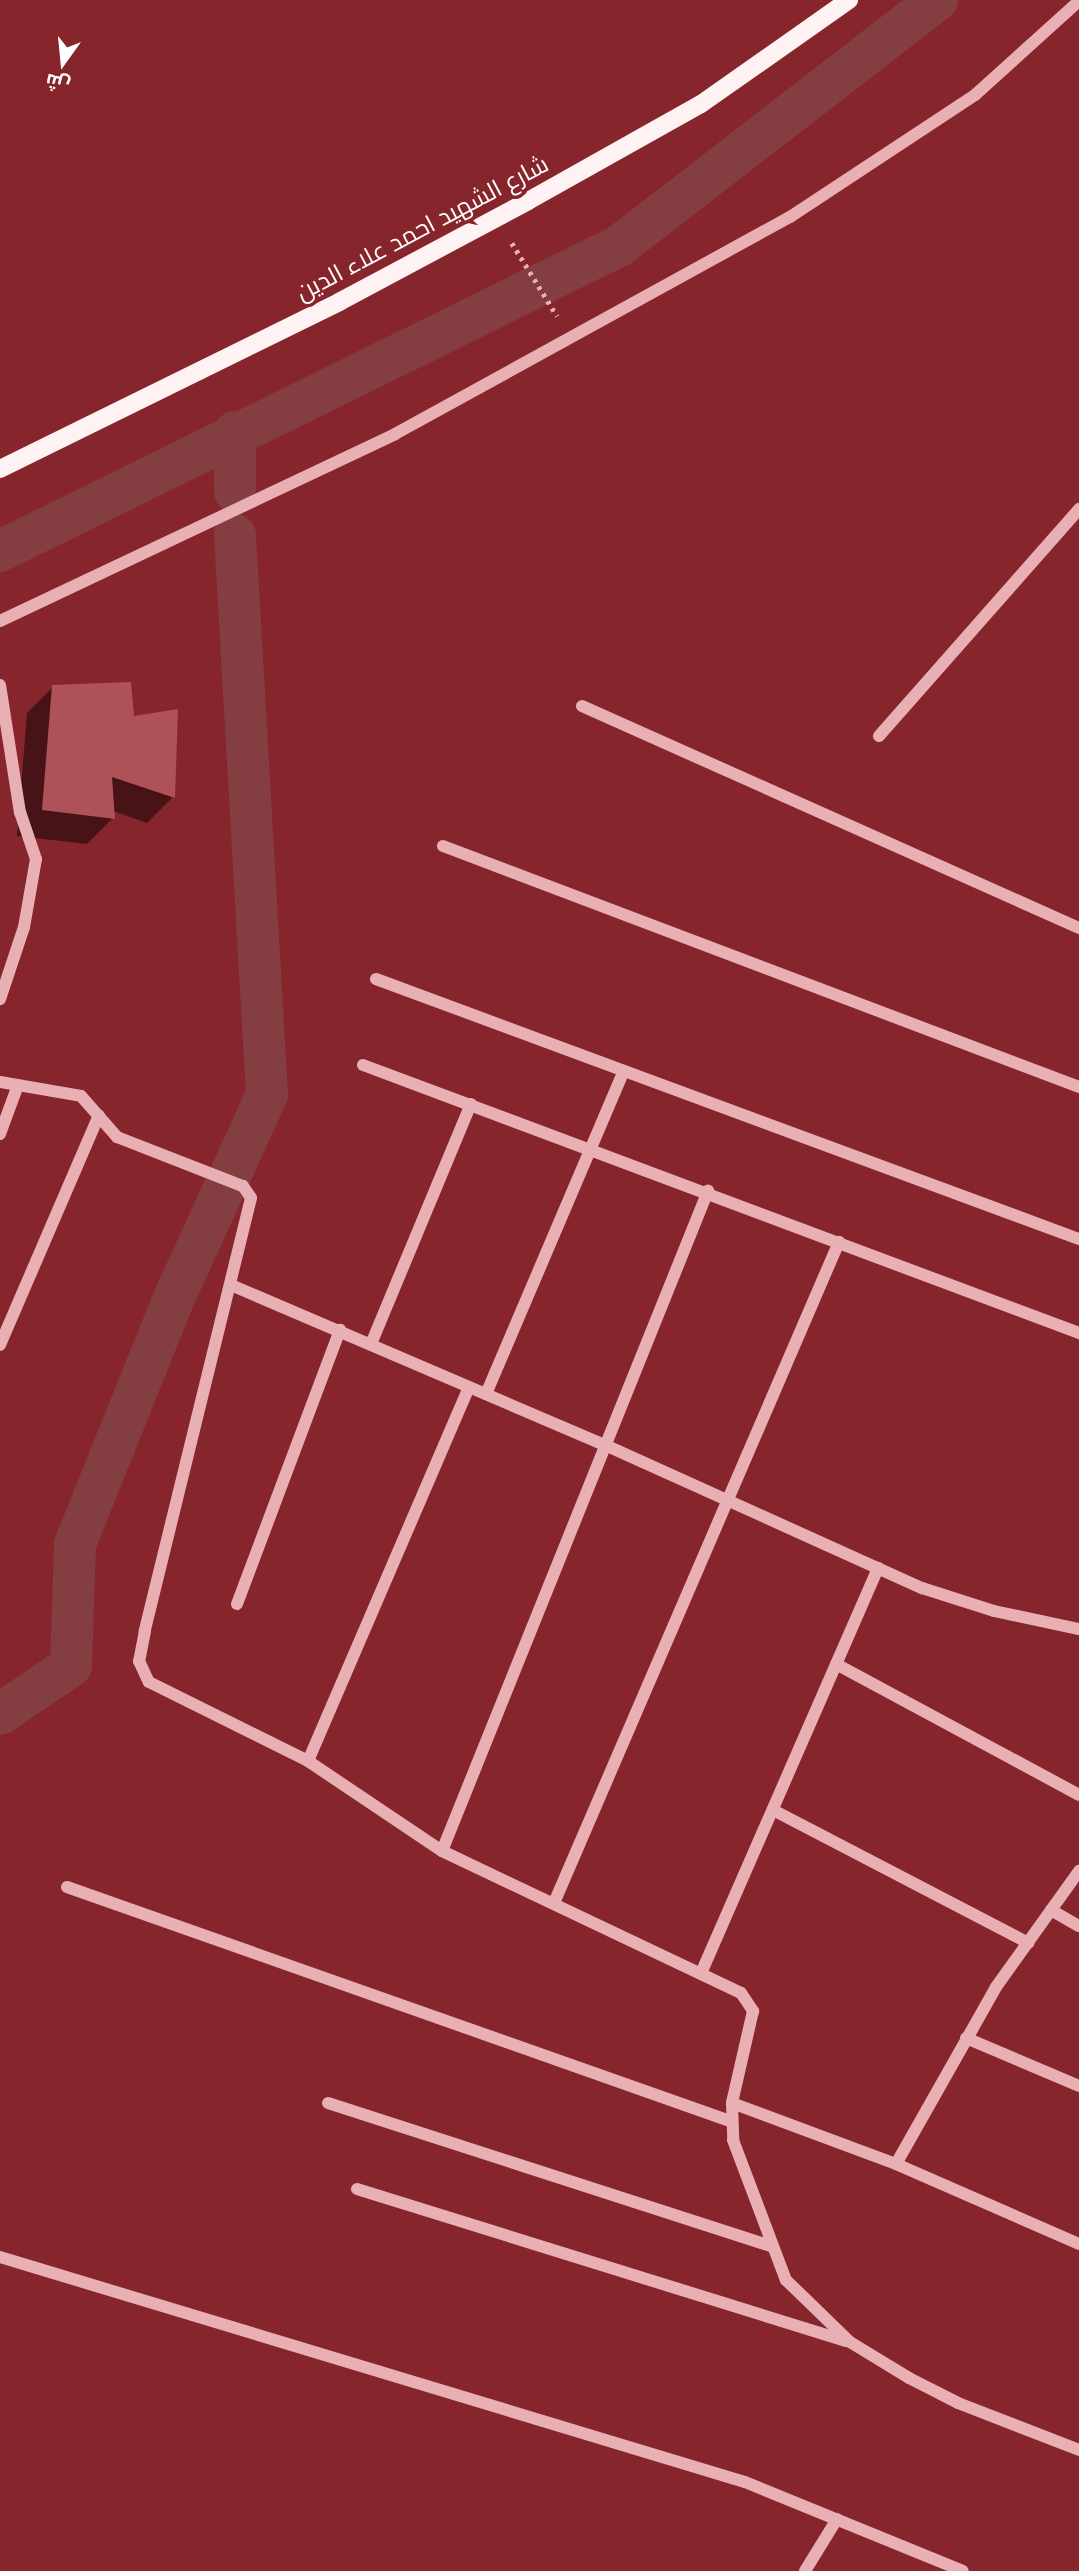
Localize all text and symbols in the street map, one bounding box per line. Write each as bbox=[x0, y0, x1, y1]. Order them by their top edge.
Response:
north arrow bbox=[28, 28, 98, 98]
text: ش bbox=[43, 70, 72, 97]
street label: شارع الشهيد احمد علاء الدين bbox=[291, 149, 553, 307]

